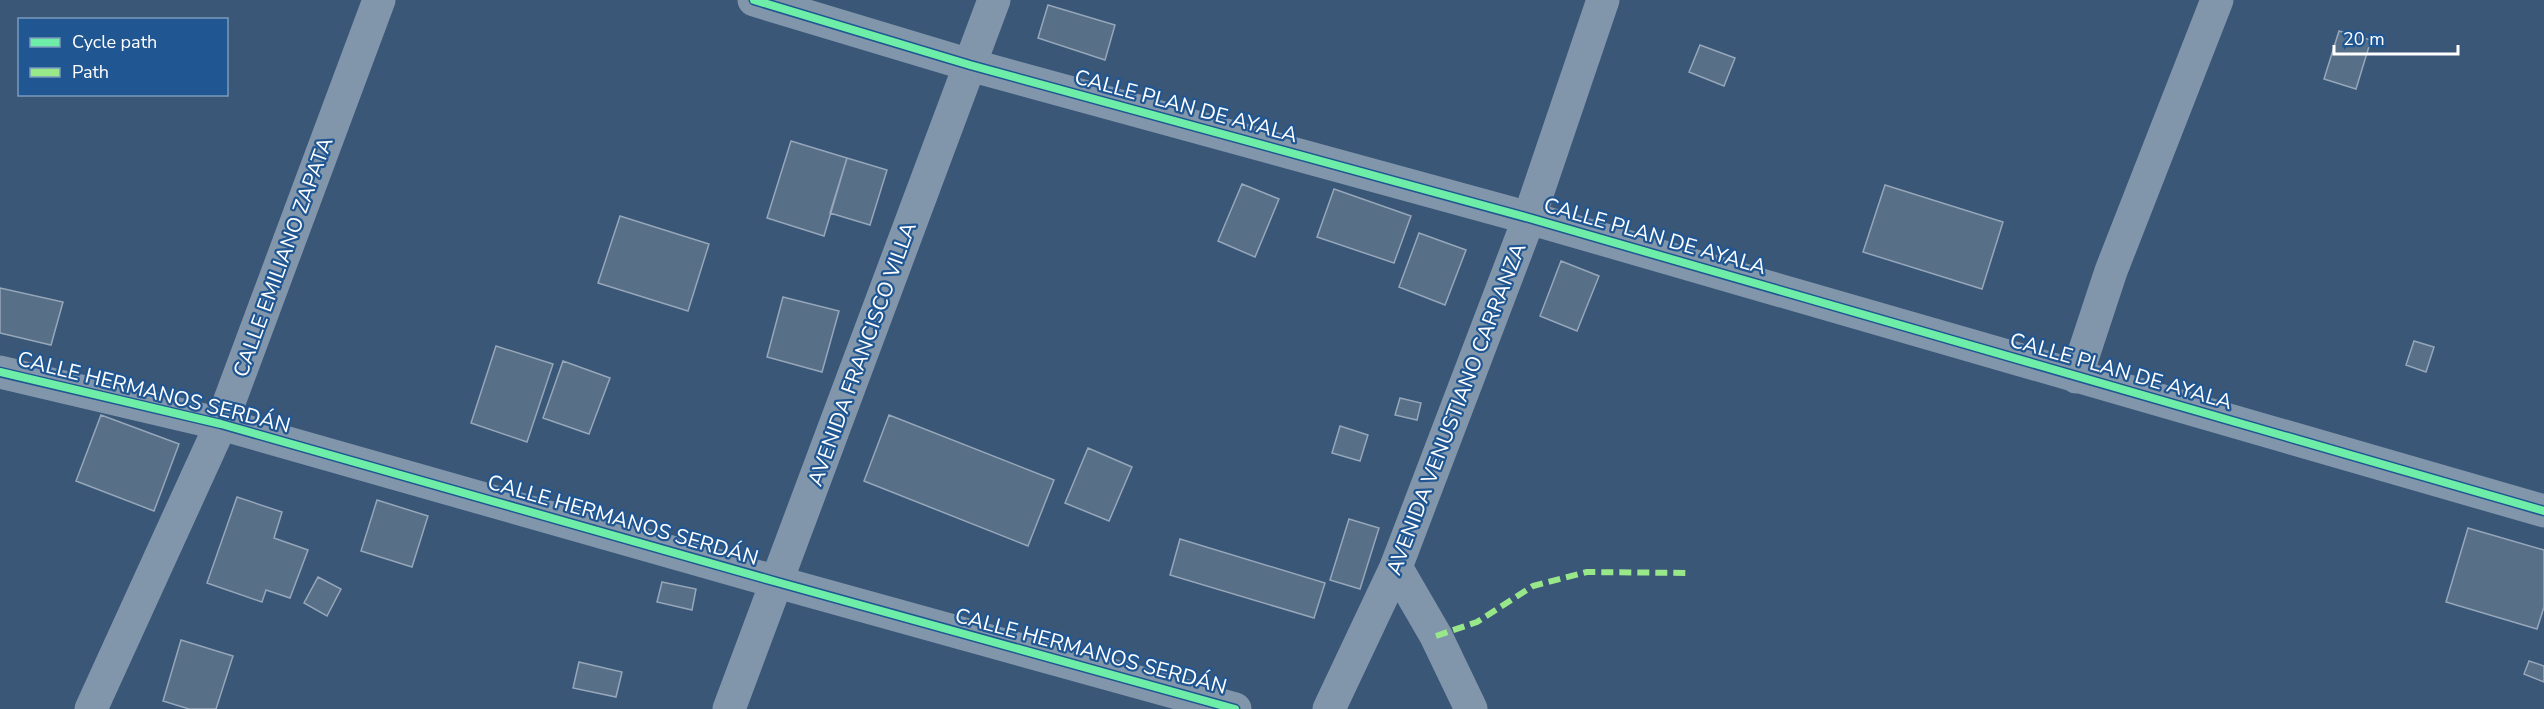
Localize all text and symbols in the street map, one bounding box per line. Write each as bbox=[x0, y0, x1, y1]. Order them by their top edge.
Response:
legend bbox=[18, 18, 228, 96]
scale bar bbox=[2334, 18, 2458, 56]
text: 20 m bbox=[2343, 27, 2385, 51]
text: Cycle path bbox=[72, 30, 157, 54]
text: Path bbox=[72, 60, 109, 84]
street label: CALLE PLAN DE AYALA bbox=[1071, 63, 1301, 149]
street label: CALLE EMILIANO ZAPATA bbox=[226, 133, 340, 381]
street label: CALLE PLAN DE AYALA bbox=[1541, 191, 1769, 281]
street label: AVENIDA FRANCISCO VILLA bbox=[801, 218, 923, 490]
street label: AVENIDA VENUSTIANO CARRANZA bbox=[1380, 239, 1532, 579]
street label: CALLE PLAN DE AYALA bbox=[2007, 326, 2235, 416]
street label: CALLE HERMANOS SERDÁN bbox=[15, 344, 293, 440]
street label: CALLE HERMANOS SERDÁN bbox=[484, 468, 762, 572]
street label: CALLE HERMANOS SERDÁN bbox=[952, 601, 1230, 701]

